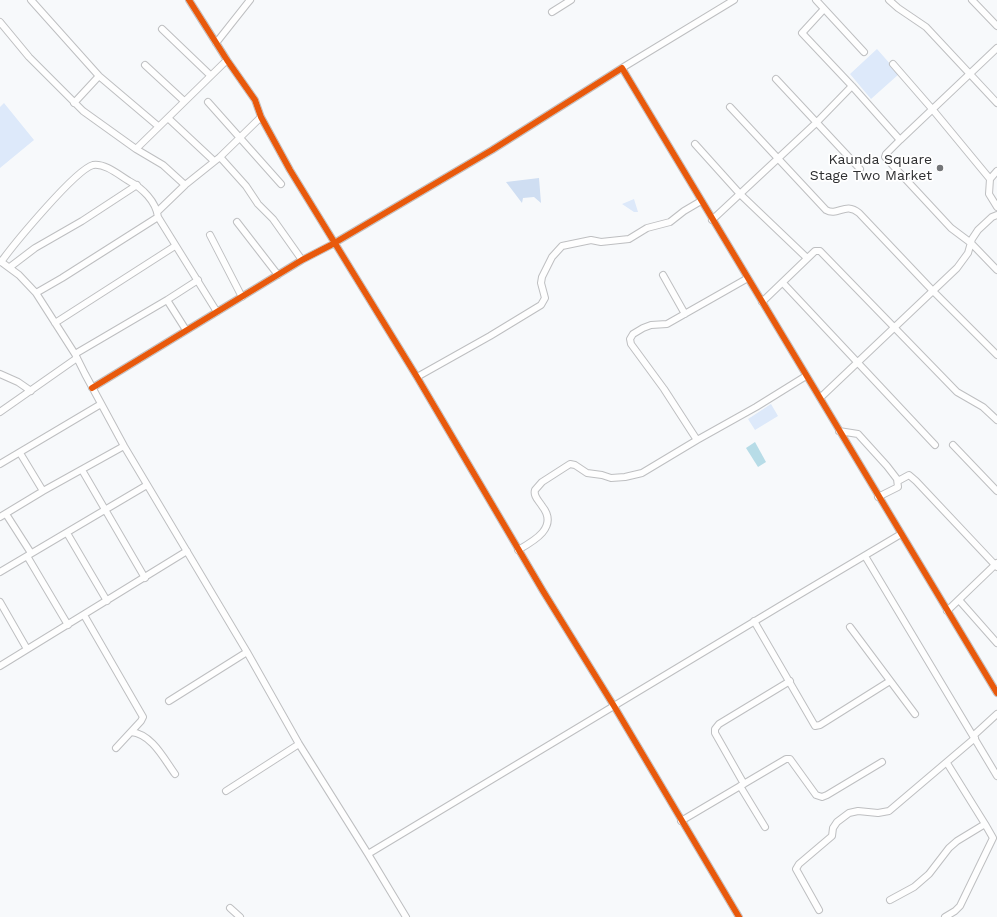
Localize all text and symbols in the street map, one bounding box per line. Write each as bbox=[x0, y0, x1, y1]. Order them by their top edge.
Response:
place label: Kaunda Square Stage Two Market bbox=[810, 152, 932, 184]
marker: Kaunda Square Stage Two Market bbox=[935, 163, 945, 173]

